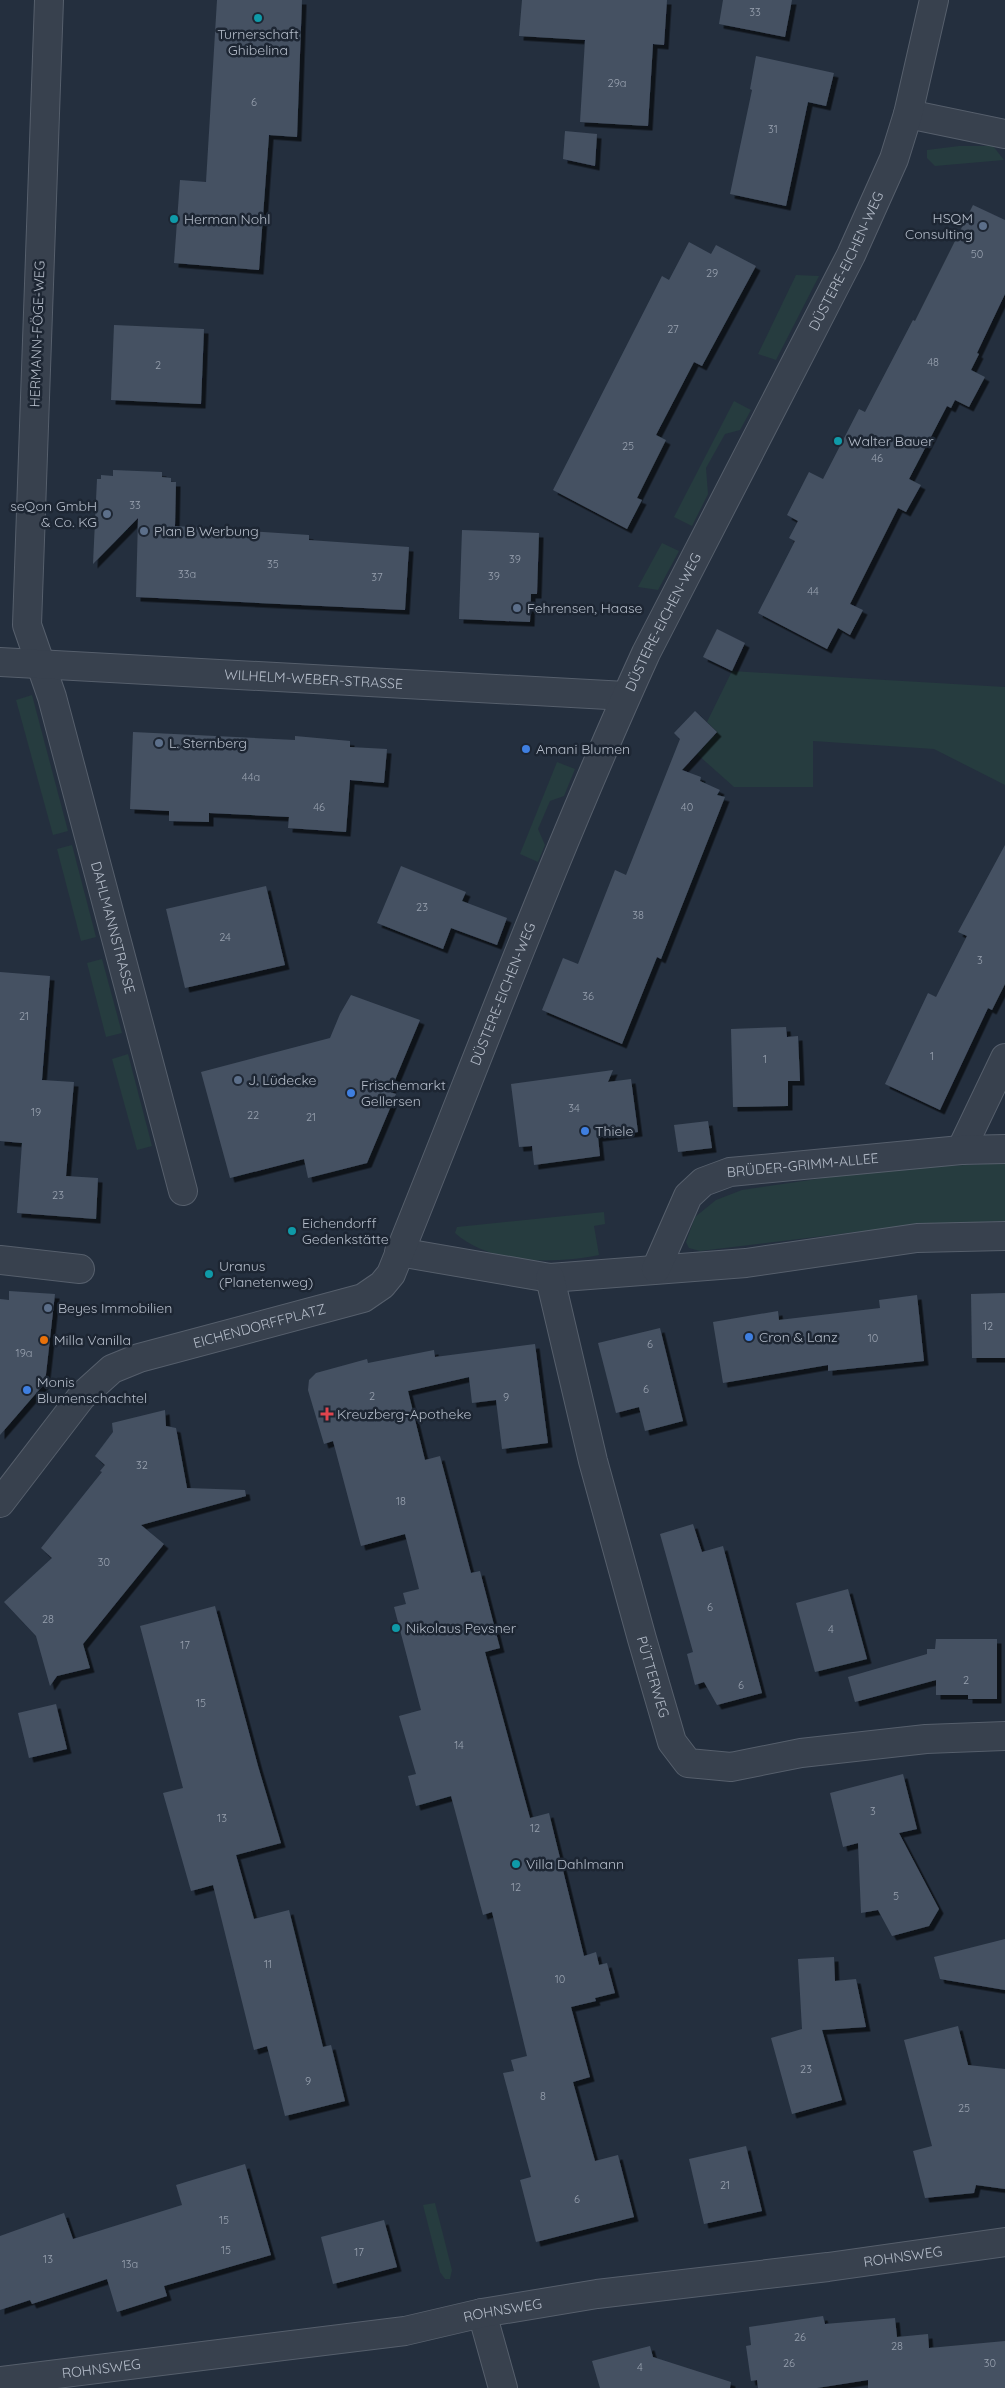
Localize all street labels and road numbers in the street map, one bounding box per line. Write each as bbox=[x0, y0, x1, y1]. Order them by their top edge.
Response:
street label: DÜSTERE-EICHEN-WEG bbox=[805, 189, 887, 334]
street label: HERMANN-FÖGE-WEG bbox=[25, 260, 49, 408]
street label: DÜSTERE-EICHEN-WEG bbox=[621, 550, 705, 694]
street label: WILHELM-WEBER-STRASSE bbox=[224, 665, 403, 693]
street label: DAHLMANNSTRASSE bbox=[87, 859, 139, 996]
street label: DÜSTERE-EICHEN-WEG bbox=[466, 920, 539, 1068]
street label: BRÜDER-GRIMM-ALLEE bbox=[726, 1149, 879, 1181]
street label: EICHENDORFFPLATZ bbox=[191, 1299, 328, 1352]
street label: PÜTTERWEG bbox=[633, 1634, 673, 1720]
street label: ROHNSWEG bbox=[862, 2242, 944, 2271]
street label: ROHNSWEG bbox=[462, 2294, 543, 2326]
street label: ROHNSWEG bbox=[61, 2355, 142, 2382]

